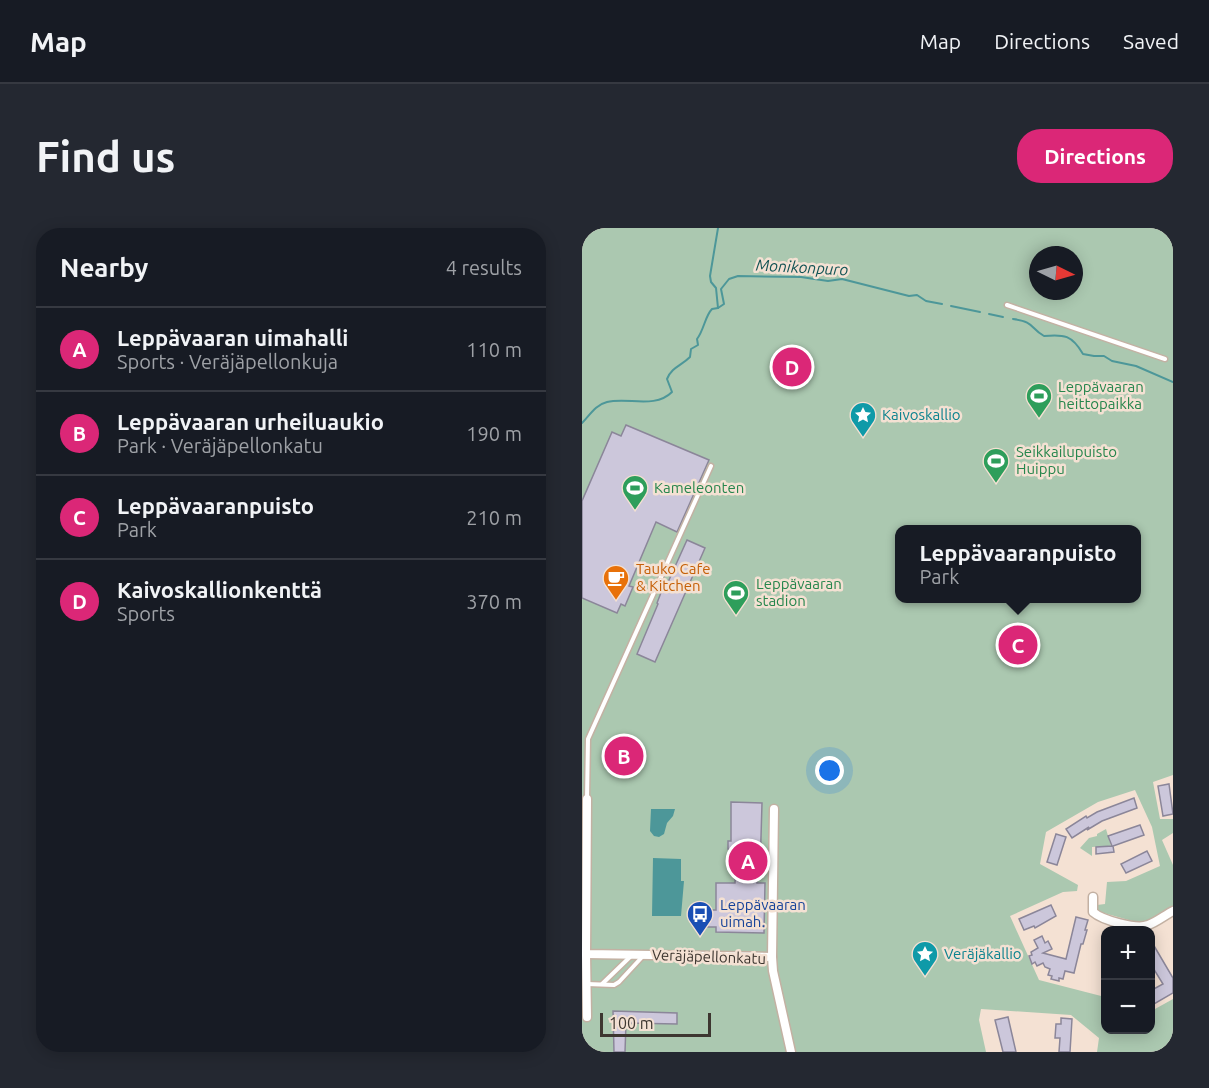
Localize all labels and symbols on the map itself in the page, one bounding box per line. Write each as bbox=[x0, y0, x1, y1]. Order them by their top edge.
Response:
north arrow bbox=[1029, 246, 1083, 300]
water label: Monikonpuro bbox=[755, 256, 849, 278]
pin: D bbox=[772, 344, 812, 390]
place label: Leppävaaran heittopaikka bbox=[1058, 378, 1144, 412]
sports icon: Leppävaaran heittopaikka bbox=[1024, 381, 1054, 419]
place icon: Kaivoskallio bbox=[848, 400, 878, 438]
place label: Kaivoskallio bbox=[882, 406, 961, 423]
place label: Seikkailupuisto Huippu bbox=[1016, 443, 1117, 477]
sports icon: Seikkailupuisto Huippu bbox=[981, 446, 1011, 484]
sports icon: Kameleonten bbox=[620, 473, 650, 511]
place label: Kameleonten bbox=[654, 479, 744, 496]
place label: Tauko Cafe & Kitchen bbox=[636, 560, 710, 594]
cafe icon: Tauko Cafe & Kitchen bbox=[601, 563, 631, 601]
place label: Leppävaaran stadion bbox=[756, 575, 842, 609]
sports icon: Leppävaaran stadion bbox=[721, 578, 751, 616]
pin: C bbox=[998, 622, 1038, 668]
pin: B bbox=[604, 734, 644, 778]
your location bbox=[815, 756, 844, 785]
pin: A bbox=[728, 838, 768, 884]
place label: Leppävaaran uimah. bbox=[720, 896, 806, 930]
bus stop icon: Leppävaaran uimah. bbox=[685, 899, 715, 937]
place icon: Veräjäkallio bbox=[910, 939, 940, 977]
place label: Veräjäkallio bbox=[944, 945, 1022, 962]
street label: Veräjäpellonkatu bbox=[652, 946, 766, 967]
scale bar bbox=[600, 1010, 711, 1038]

